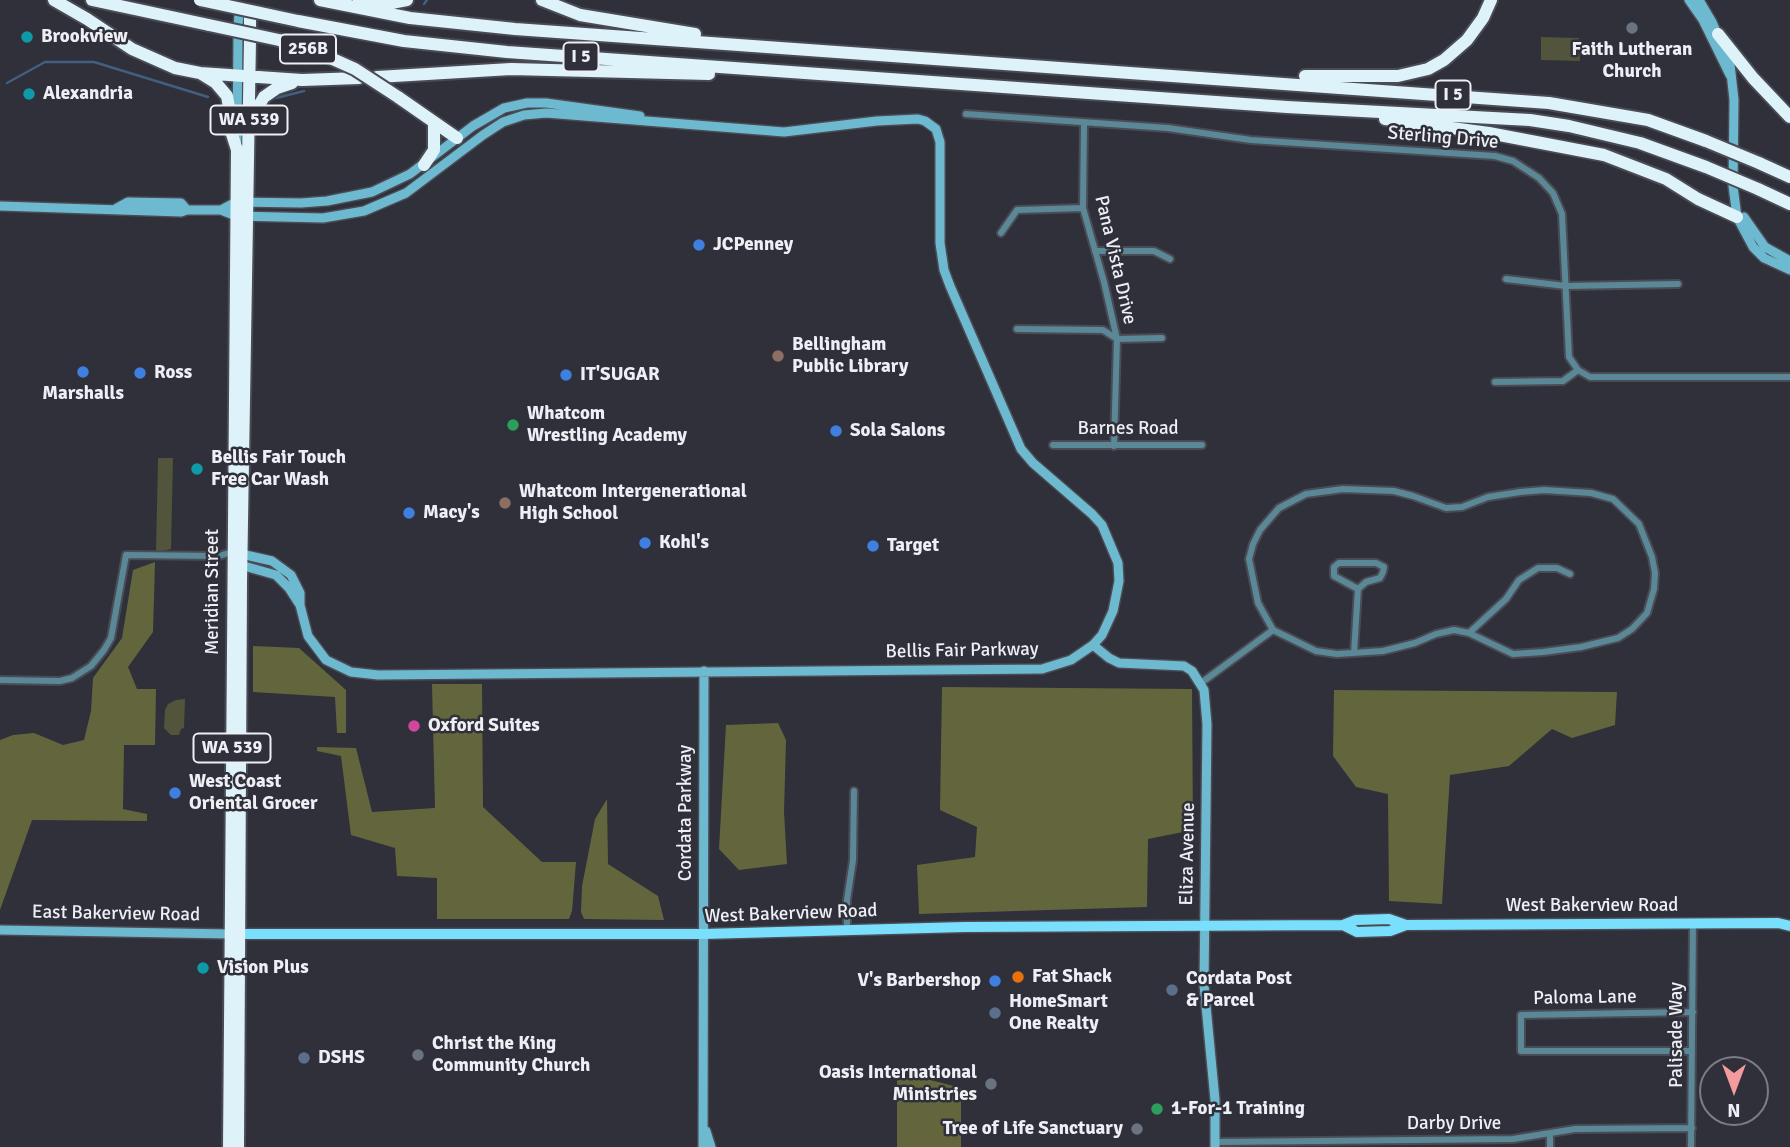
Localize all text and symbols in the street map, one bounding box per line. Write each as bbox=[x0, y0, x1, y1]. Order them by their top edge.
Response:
marker: Faith Lutheran Church bbox=[1624, 20, 1640, 36]
place label: Brookview bbox=[41, 26, 128, 48]
marker: Brookview bbox=[19, 29, 35, 45]
road number: 256B bbox=[280, 34, 336, 64]
place label: Faith Lutheran Church bbox=[1572, 39, 1692, 83]
road number: I 5 bbox=[564, 42, 598, 72]
road number: I 5 bbox=[1436, 80, 1470, 110]
place label: Alexandria bbox=[43, 83, 133, 105]
marker: Alexandria bbox=[21, 86, 37, 102]
road number: WA 539 bbox=[210, 106, 288, 134]
street label: Sterling Drive bbox=[1387, 122, 1499, 154]
street label: Pana Vista Drive bbox=[1089, 193, 1141, 327]
place label: JCPenney bbox=[713, 234, 793, 256]
marker: JCPenney bbox=[691, 237, 707, 253]
place label: Bellingham Public Library bbox=[792, 334, 908, 378]
marker: Bellingham Public Library bbox=[770, 348, 786, 364]
place label: Ross bbox=[154, 362, 192, 384]
marker: Marshalls bbox=[75, 364, 91, 380]
place label: IT'SUGAR bbox=[580, 364, 660, 386]
marker: Ross bbox=[132, 365, 148, 381]
marker: IT'SUGAR bbox=[558, 367, 574, 383]
place label: Marshalls bbox=[42, 383, 124, 405]
place label: Whatcom Wrestling Academy bbox=[527, 403, 687, 447]
marker: Whatcom Wrestling Academy bbox=[505, 417, 521, 433]
street label: Barnes Road bbox=[1077, 418, 1179, 440]
place label: Sola Salons bbox=[850, 420, 945, 442]
marker: Sola Salons bbox=[828, 423, 844, 439]
place label: Bellis Fair Touch Free Car Wash bbox=[211, 447, 346, 491]
marker: Bellis Fair Touch Free Car Wash bbox=[189, 461, 205, 477]
place label: Whatcom Intergenerational High School bbox=[519, 481, 747, 525]
marker: Whatcom Intergenerational High School bbox=[497, 495, 513, 511]
place label: Macy's bbox=[423, 502, 480, 524]
marker: Macy's bbox=[401, 505, 417, 521]
street label: Meridian Street bbox=[202, 529, 224, 655]
place label: Kohl's bbox=[659, 532, 709, 554]
marker: Kohl's bbox=[637, 535, 653, 551]
place label: Target bbox=[887, 535, 939, 557]
marker: Target bbox=[865, 538, 881, 554]
street label: Bellis Fair Parkway bbox=[885, 638, 1039, 664]
place label: Oxford Suites bbox=[428, 715, 540, 737]
marker: Oxford Suites bbox=[406, 718, 422, 734]
road number: WA 539 bbox=[194, 734, 270, 762]
street label: Cordata Parkway bbox=[675, 745, 697, 881]
place label: West Coast Oriental Grocer bbox=[189, 771, 318, 815]
marker: West Coast Oriental Grocer bbox=[167, 785, 183, 801]
street label: Eliza Avenue bbox=[1176, 802, 1200, 906]
street label: West Bakerview Road bbox=[1506, 895, 1678, 917]
street label: West Bakerview Road bbox=[704, 900, 878, 928]
street label: East Bakerview Road bbox=[32, 901, 200, 927]
place label: Vision Plus bbox=[217, 957, 309, 979]
marker: Vision Plus bbox=[195, 960, 211, 976]
place label: Fat Shack bbox=[1032, 966, 1112, 988]
place label: Cordata Post & Parcel bbox=[1186, 968, 1292, 1012]
marker: Fat Shack bbox=[1010, 969, 1026, 985]
place label: V's Barbershop bbox=[858, 970, 981, 992]
marker: V's Barbershop bbox=[987, 973, 1003, 989]
marker: Cordata Post & Parcel bbox=[1164, 982, 1180, 998]
street label: Palisade Way bbox=[1666, 982, 1688, 1088]
street label: Paloma Lane bbox=[1533, 986, 1637, 1010]
place label: HomeSmart One Realty bbox=[1009, 991, 1108, 1035]
marker: HomeSmart One Realty bbox=[987, 1005, 1003, 1021]
place label: Christ the King Community Church bbox=[432, 1033, 590, 1077]
place label: DSHS bbox=[318, 1047, 365, 1069]
marker: Christ the King Community Church bbox=[410, 1047, 426, 1063]
marker: DSHS bbox=[296, 1050, 312, 1066]
north arrow bbox=[1699, 1056, 1769, 1126]
place label: Oasis International Ministries bbox=[819, 1062, 977, 1106]
marker: Oasis International Ministries bbox=[983, 1076, 999, 1092]
place label: 1-For-1 Training bbox=[1171, 1098, 1305, 1120]
text: N bbox=[1727, 1098, 1741, 1122]
marker: 1-For-1 Training bbox=[1149, 1101, 1165, 1117]
street label: Darby Drive bbox=[1407, 1113, 1501, 1135]
place label: Tree of Life Sanctuary bbox=[943, 1118, 1123, 1140]
marker: Tree of Life Sanctuary bbox=[1129, 1121, 1145, 1137]

